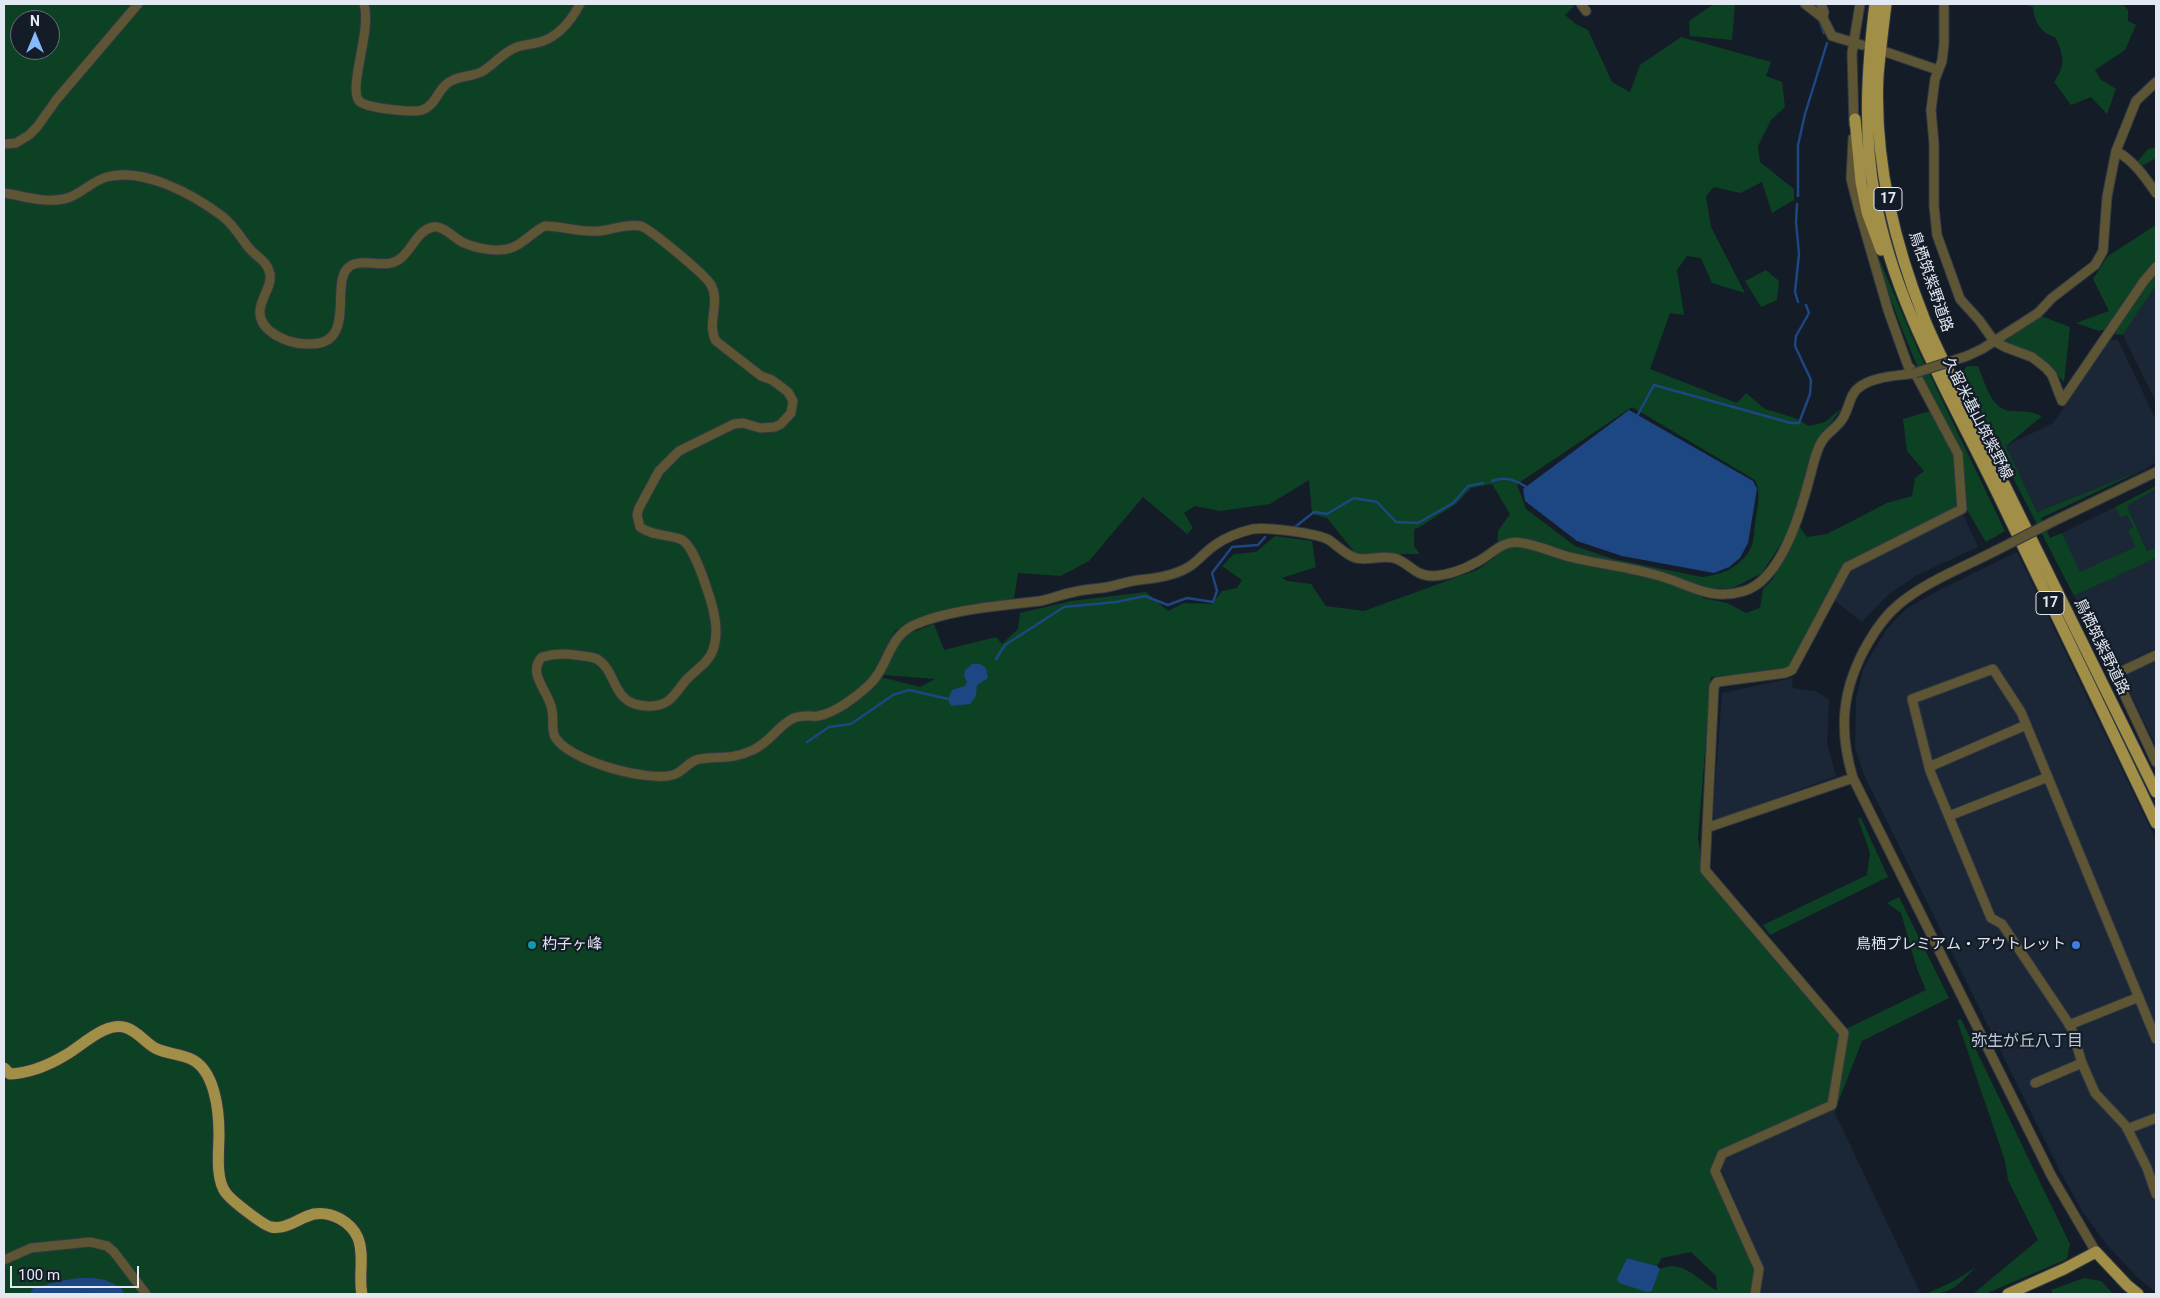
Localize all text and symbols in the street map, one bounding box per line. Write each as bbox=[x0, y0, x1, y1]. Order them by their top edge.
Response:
north arrow bbox=[10, 10, 60, 60]
text: N bbox=[30, 13, 40, 29]
road number: 17 bbox=[1874, 188, 1902, 210]
street label: 鳥栖筑紫野道路 bbox=[1904, 229, 1956, 335]
street label: 久留米基山筑紫野線 bbox=[1938, 355, 2016, 483]
road number: 17 bbox=[2036, 592, 2064, 614]
street label: 鳥栖筑紫野道路 bbox=[2070, 596, 2132, 698]
place label: 杓子ヶ峰 bbox=[542, 936, 602, 954]
place label: 鳥栖プレミアム・アウトレット bbox=[1856, 936, 2066, 954]
marker: 杓子ヶ峰 bbox=[526, 939, 538, 951]
marker: 鳥栖プレミアム・アウトレット bbox=[2070, 939, 2082, 951]
district label: 弥生が丘八丁目 bbox=[1971, 1032, 2083, 1052]
scale bar bbox=[12, 1256, 141, 1288]
text: 100 m bbox=[18, 1266, 60, 1284]

